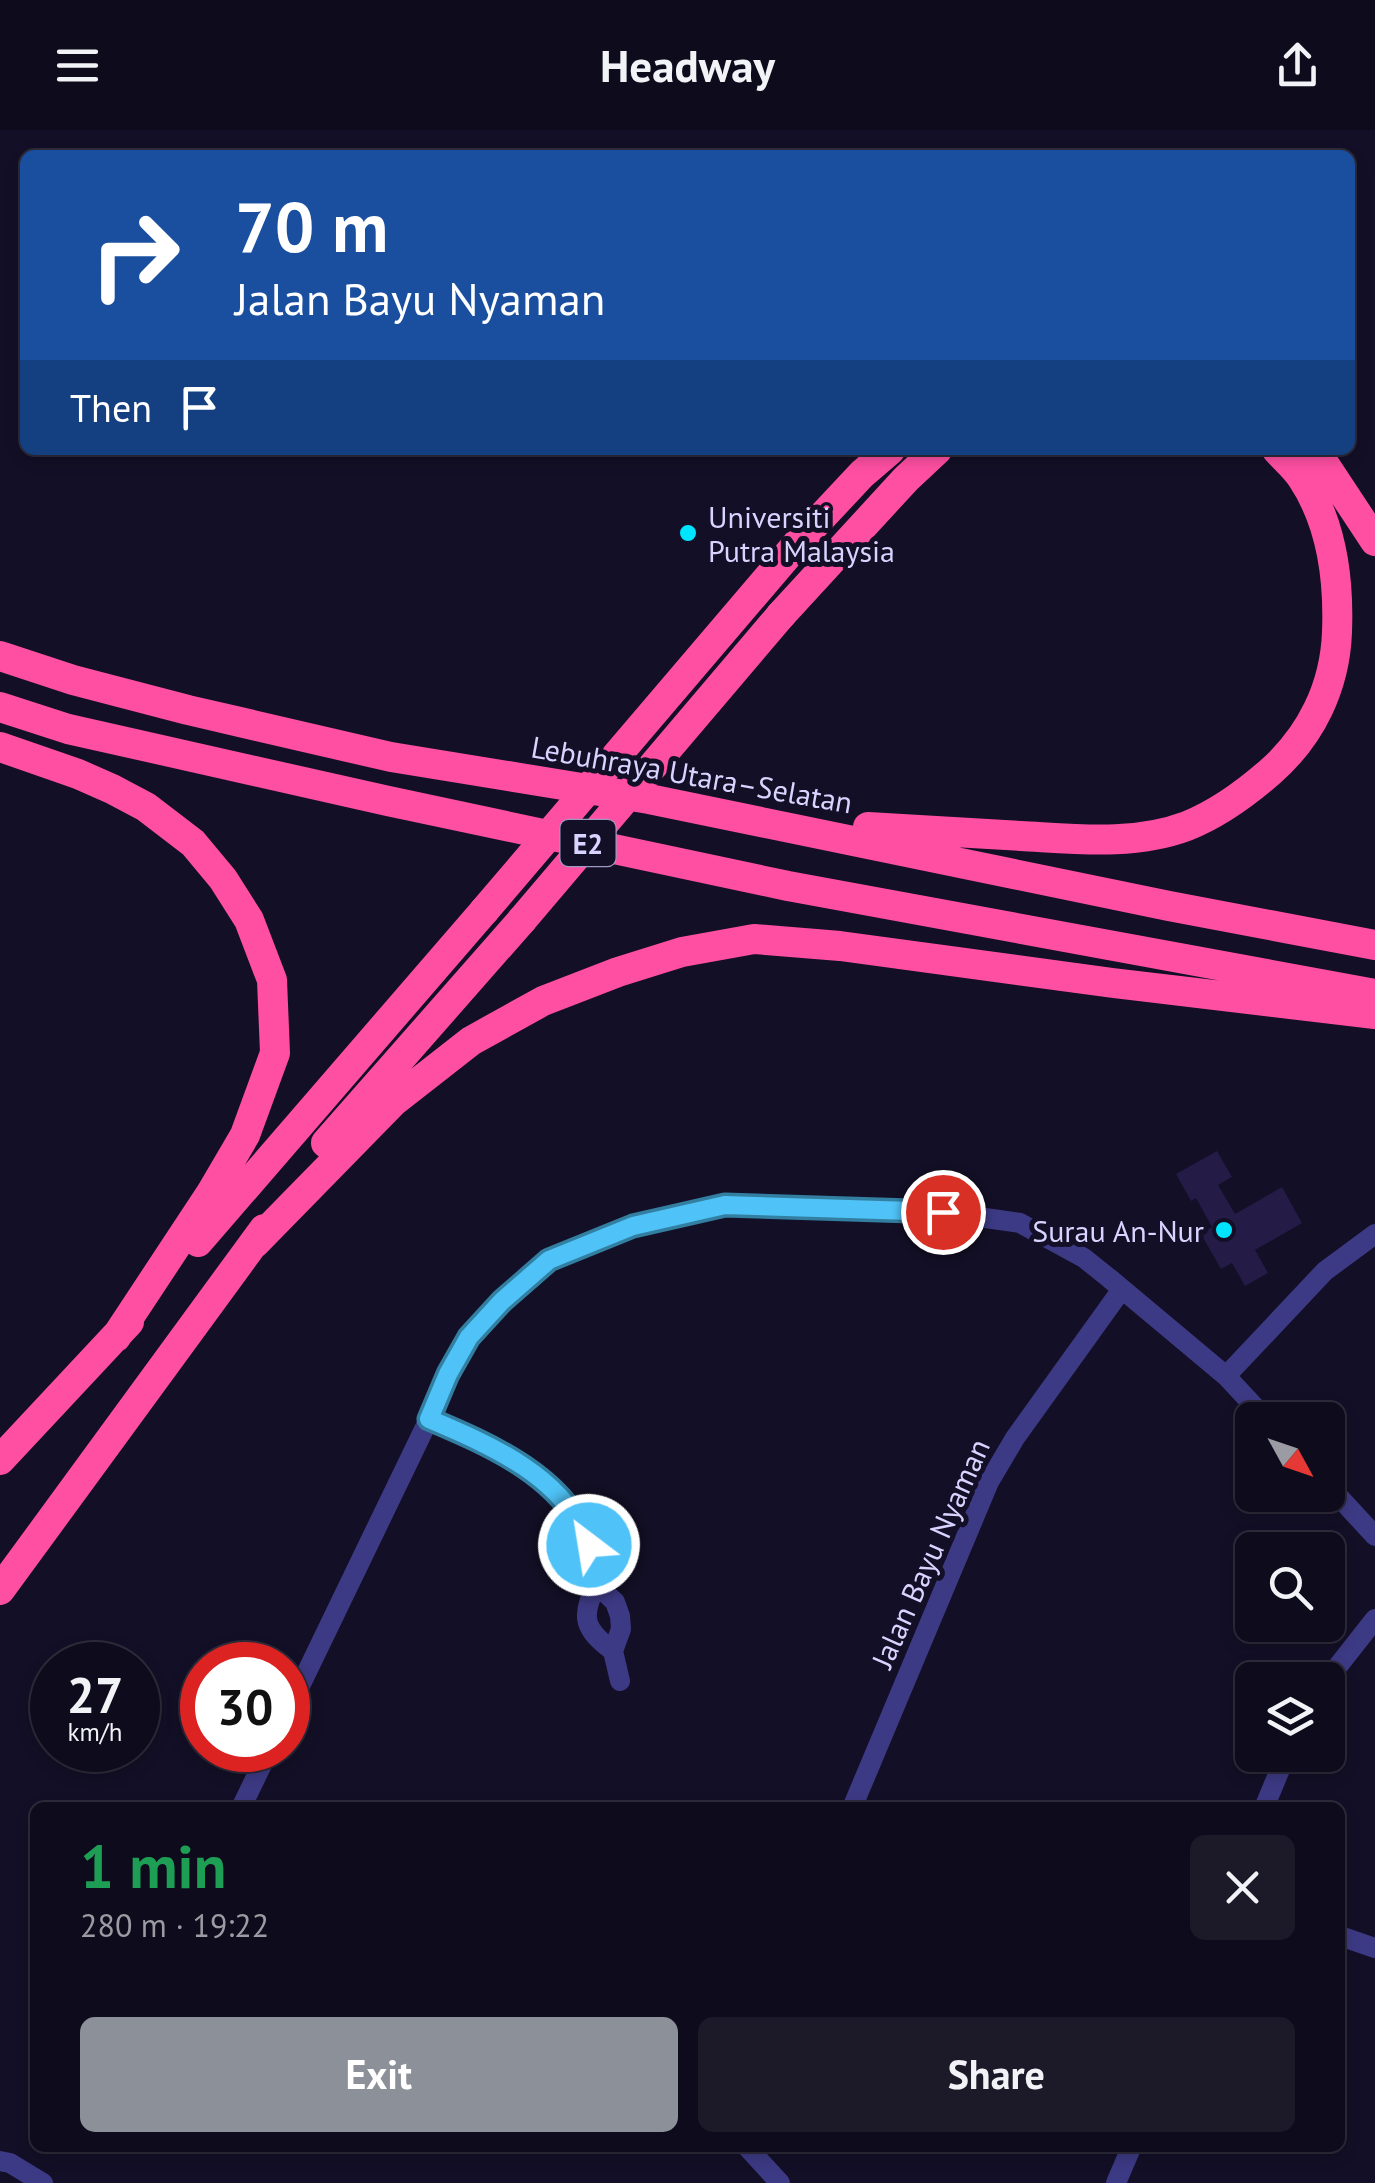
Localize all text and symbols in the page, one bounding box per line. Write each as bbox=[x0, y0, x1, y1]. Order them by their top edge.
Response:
text: Headway bbox=[600, 36, 775, 94]
icon: menu bbox=[50, 38, 105, 93]
icon: share bbox=[1270, 38, 1325, 93]
text: 70 m bbox=[235, 181, 388, 271]
icon: right bbox=[70, 190, 200, 320]
text: Jalan Bayu Nyaman bbox=[235, 269, 605, 327]
icon: arrive bbox=[172, 380, 227, 435]
text: Then bbox=[70, 383, 152, 432]
place label: Universiti Putra Malaysia bbox=[708, 497, 895, 570]
marker: Universiti Putra Malaysia bbox=[677, 522, 699, 544]
street label: Lebuhraya Utara–Selatan bbox=[528, 727, 856, 821]
road number: E2 bbox=[560, 820, 616, 866]
pin bbox=[901, 1170, 986, 1255]
icon: arrive bbox=[916, 1185, 971, 1240]
place label: Surau An-Nur bbox=[1032, 1211, 1204, 1250]
marker: Surau An-Nur bbox=[1213, 1219, 1235, 1241]
north arrow bbox=[1235, 1402, 1345, 1512]
map controls bbox=[1235, 1402, 1345, 1772]
street label: Jalan Bayu Nyaman bbox=[861, 1432, 998, 1676]
position arrow bbox=[537, 1493, 641, 1597]
button: search bbox=[1235, 1532, 1345, 1642]
speed limit sign: 30 bbox=[180, 1642, 310, 1772]
text: 27 bbox=[67, 1662, 123, 1727]
button: layers bbox=[1235, 1662, 1345, 1772]
text: km/h bbox=[68, 1716, 122, 1748]
text: 1 min bbox=[80, 1827, 226, 1905]
button: close bbox=[1190, 1835, 1295, 1940]
text: 280 m · 19:22 bbox=[80, 1904, 269, 1946]
button: Exit bbox=[80, 2017, 678, 2132]
button: Share bbox=[698, 2017, 1295, 2132]

